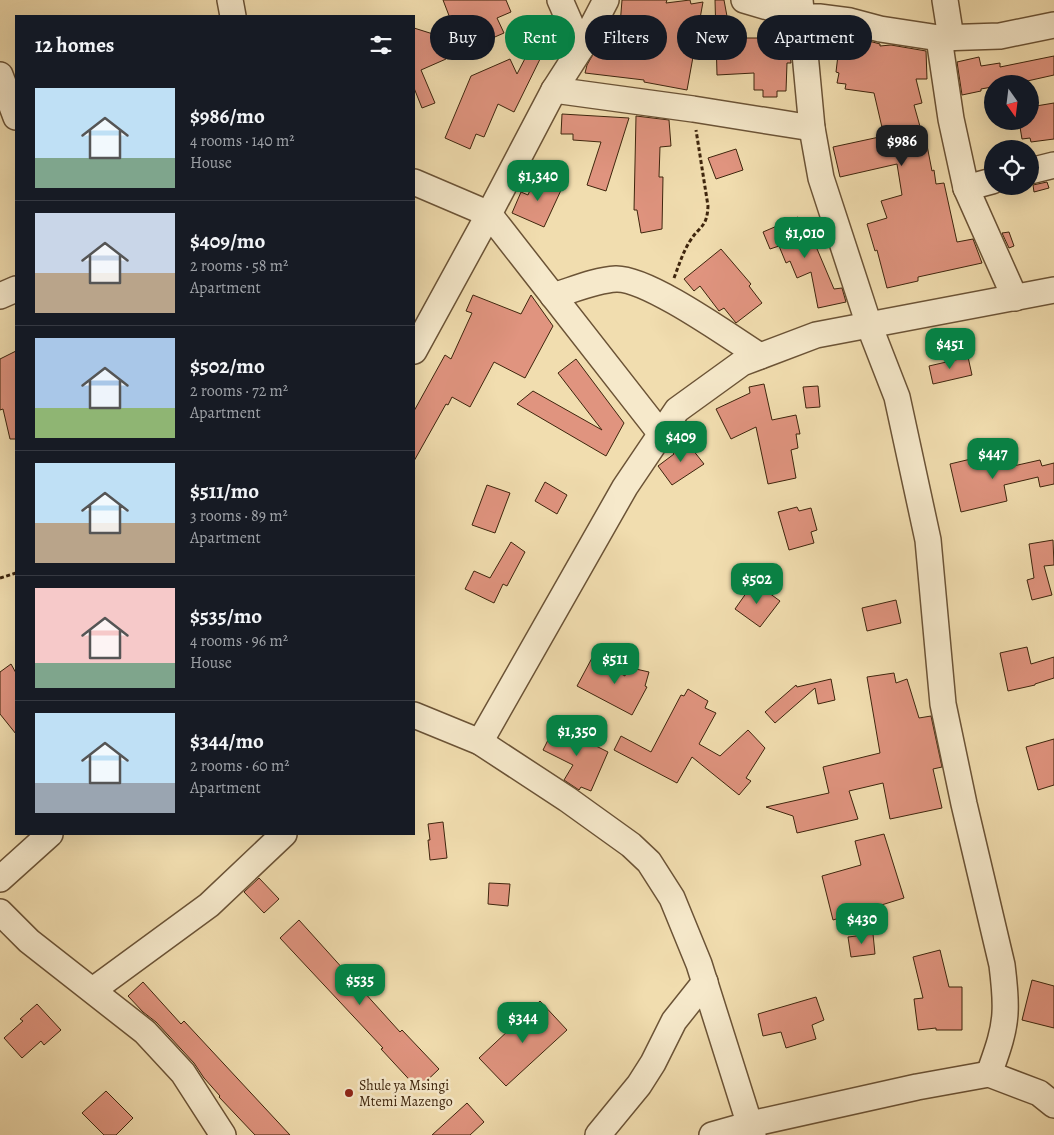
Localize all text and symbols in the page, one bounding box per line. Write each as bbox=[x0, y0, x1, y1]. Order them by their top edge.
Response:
chip: Buy bbox=[430, 15, 495, 60]
chip: Rent bbox=[505, 15, 575, 60]
chip: Filters bbox=[585, 15, 667, 60]
chip: New bbox=[677, 15, 747, 60]
chip: Apartment bbox=[757, 15, 872, 60]
text: 12 homes bbox=[35, 31, 114, 59]
icon: filters bbox=[367, 31, 395, 59]
north arrow bbox=[984, 75, 1039, 130]
map controls bbox=[984, 75, 1039, 195]
text: $986/mo bbox=[190, 102, 265, 130]
icon: home bbox=[75, 108, 135, 168]
pin: $986 bbox=[872, 124, 932, 167]
text: 4 rooms · 140 m² bbox=[190, 130, 295, 152]
text: $986 bbox=[887, 130, 917, 152]
button: locate bbox=[984, 140, 1039, 195]
text: House bbox=[190, 152, 232, 174]
pin: $1,340 bbox=[497, 160, 579, 202]
text: $1,340 bbox=[518, 165, 558, 187]
pin: $1,010 bbox=[764, 216, 846, 259]
text: $1,010 bbox=[785, 222, 825, 244]
text: $409/mo bbox=[190, 227, 265, 255]
icon: home bbox=[75, 233, 135, 293]
text: 2 rooms · 58 m² bbox=[190, 255, 288, 277]
text: Apartment bbox=[190, 277, 261, 299]
pin: $451 bbox=[920, 328, 980, 370]
text: $451 bbox=[936, 333, 964, 355]
text: $502/mo bbox=[190, 352, 265, 380]
icon: home bbox=[75, 358, 135, 418]
text: 2 rooms · 72 m² bbox=[190, 380, 288, 402]
text: Apartment bbox=[190, 402, 261, 424]
pin: $409 bbox=[651, 420, 711, 463]
text: $409 bbox=[666, 426, 696, 448]
pin: $447 bbox=[963, 438, 1023, 480]
text: $447 bbox=[978, 443, 1008, 465]
text: $511/mo bbox=[190, 477, 259, 505]
icon: home bbox=[75, 483, 135, 543]
text: 3 rooms · 89 m² bbox=[190, 505, 288, 527]
text: Apartment bbox=[190, 527, 261, 549]
pin: $502 bbox=[727, 562, 787, 605]
text: $502 bbox=[742, 568, 772, 590]
text: $535/mo bbox=[190, 602, 262, 630]
icon: home bbox=[75, 608, 135, 668]
text: 4 rooms · 96 m² bbox=[190, 630, 288, 652]
pin: $511 bbox=[585, 642, 645, 685]
text: $511 bbox=[602, 648, 628, 670]
text: House bbox=[190, 652, 232, 674]
pin: $1,350 bbox=[536, 714, 618, 757]
text: $1,350 bbox=[557, 720, 597, 742]
text: $344/mo bbox=[190, 727, 264, 755]
icon: home bbox=[75, 733, 135, 793]
text: 2 rooms · 60 m² bbox=[190, 755, 290, 777]
text: Apartment bbox=[190, 777, 261, 799]
pin: $430 bbox=[832, 902, 892, 945]
text: $430 bbox=[847, 908, 877, 930]
pin: $535 bbox=[330, 964, 390, 1006]
text: $535 bbox=[346, 969, 374, 991]
pin: $344 bbox=[493, 1002, 553, 1044]
text: $344 bbox=[508, 1007, 538, 1029]
place label: Shule ya Msingi Mtemi Mazengo bbox=[359, 1076, 453, 1111]
marker: Shule ya Msingi Mtemi Mazengo bbox=[343, 1087, 355, 1099]

